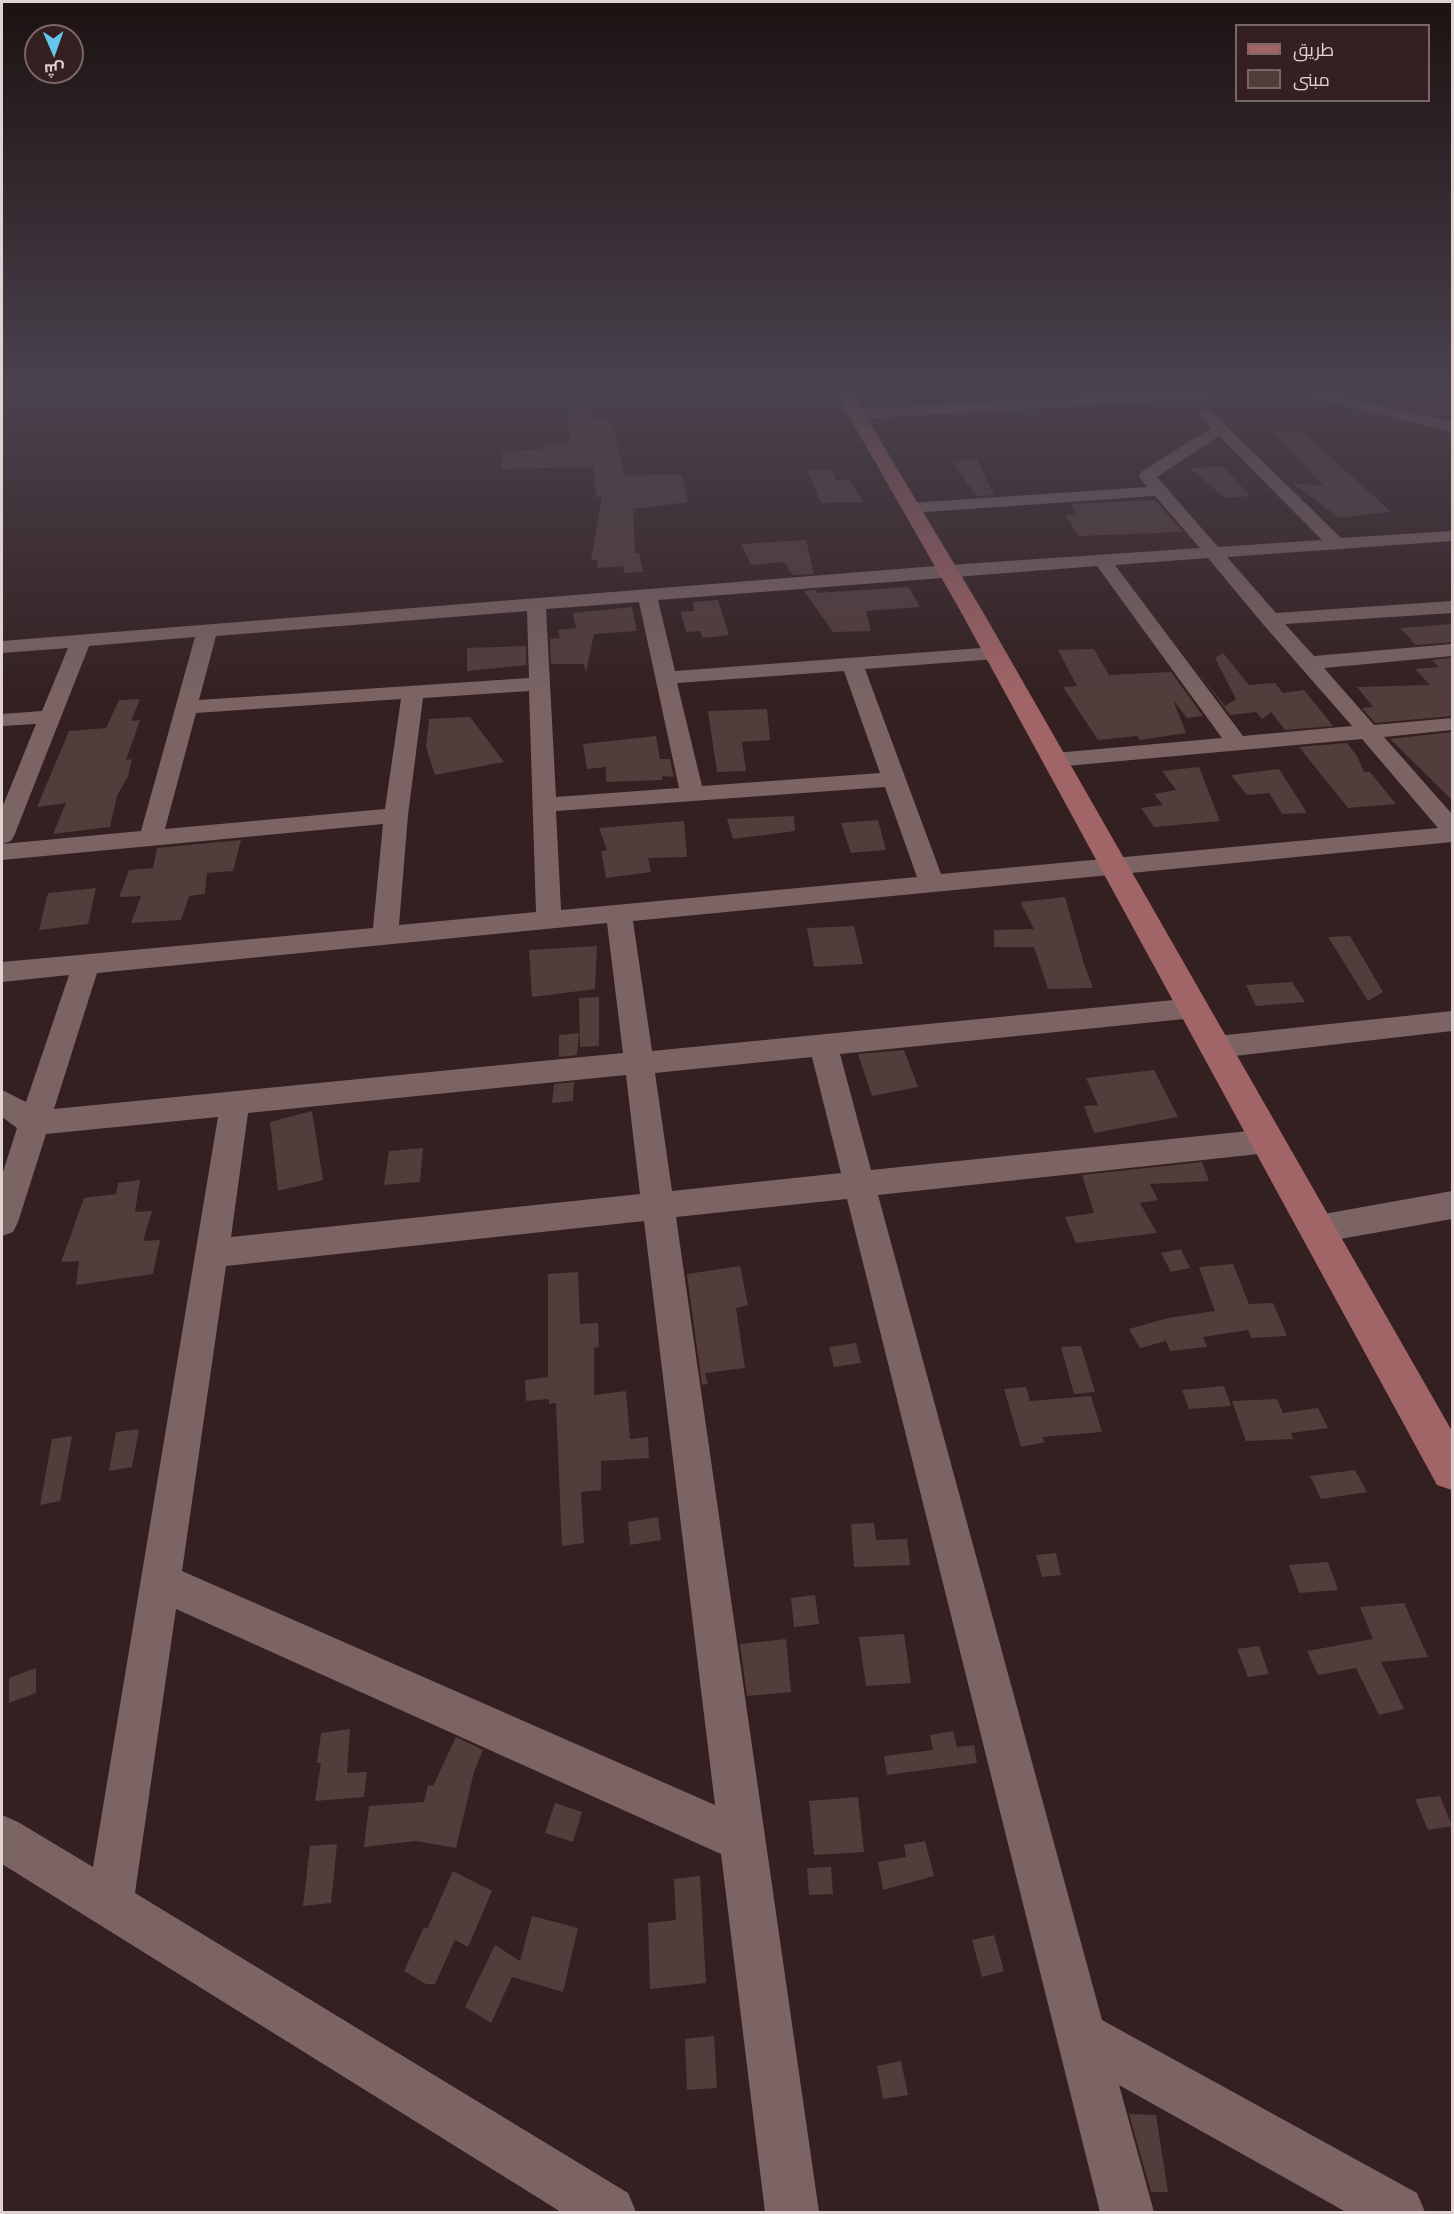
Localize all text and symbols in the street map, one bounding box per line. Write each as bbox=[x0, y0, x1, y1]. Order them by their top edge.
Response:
north arrow bbox=[24, 24, 84, 84]
legend bbox=[1235, 24, 1430, 102]
text: طريق bbox=[1293, 38, 1334, 60]
text: ش bbox=[44, 61, 65, 80]
text: مبنى bbox=[1293, 68, 1330, 90]

